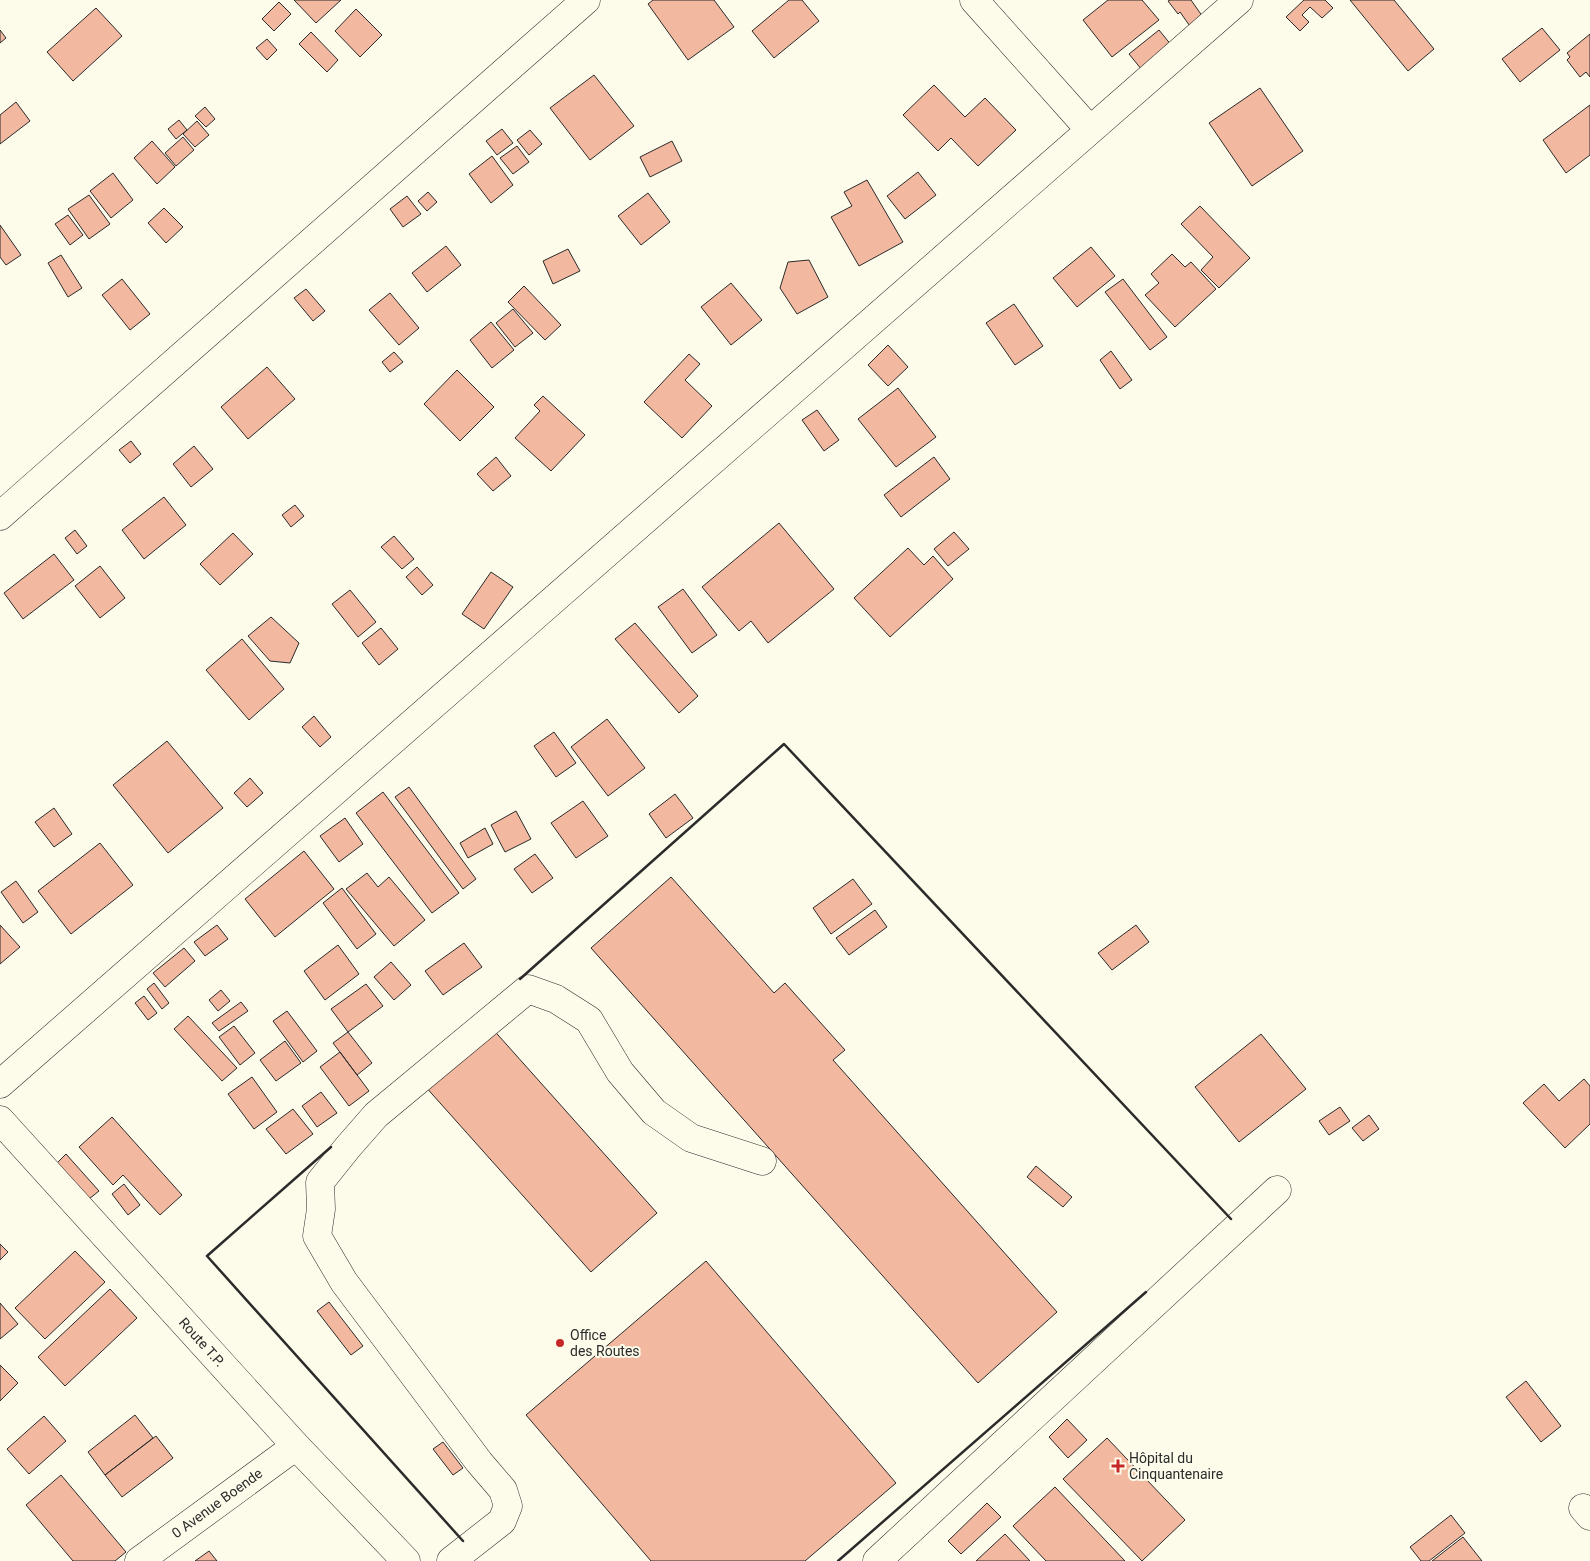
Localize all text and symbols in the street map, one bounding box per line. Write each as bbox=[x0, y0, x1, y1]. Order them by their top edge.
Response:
street label: Route T.P. bbox=[176, 1314, 228, 1370]
place label: Office des Routes bbox=[570, 1327, 640, 1359]
marker: Office des Routes bbox=[554, 1337, 566, 1349]
place label: Hôpital du Cinquantenaire bbox=[1129, 1450, 1223, 1482]
marker: Hôpital du Cinquantenaire bbox=[1111, 1459, 1125, 1473]
street label: 0 Avenue Boende bbox=[169, 1465, 265, 1541]

